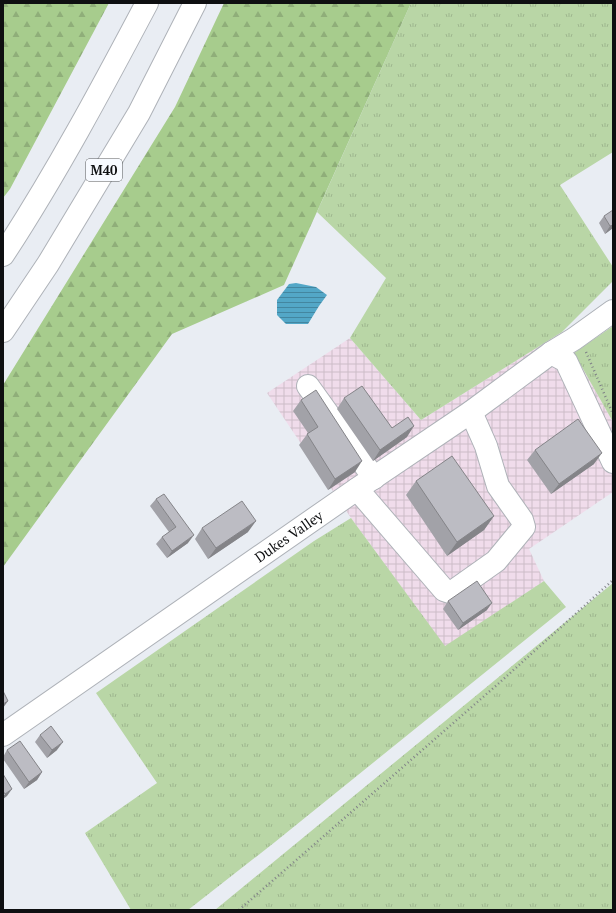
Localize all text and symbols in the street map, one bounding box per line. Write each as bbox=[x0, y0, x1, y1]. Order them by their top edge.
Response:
road number: M40 bbox=[86, 159, 122, 181]
street label: Dukes Valley bbox=[251, 505, 327, 566]

